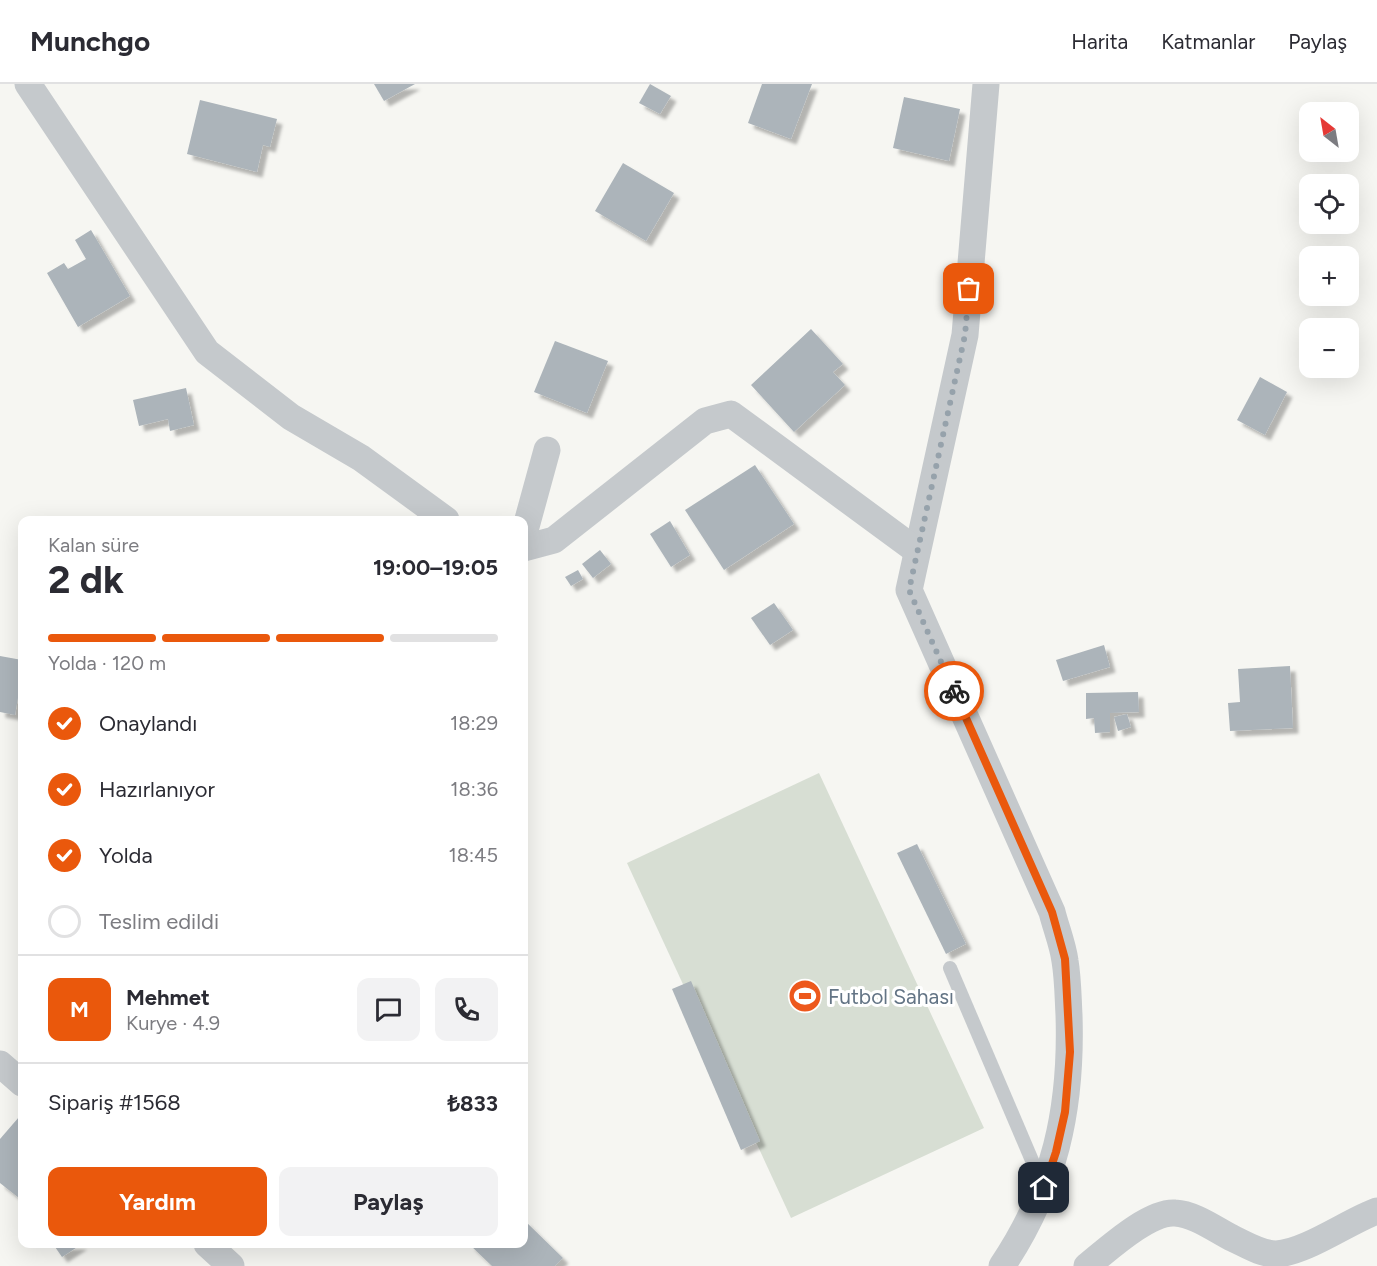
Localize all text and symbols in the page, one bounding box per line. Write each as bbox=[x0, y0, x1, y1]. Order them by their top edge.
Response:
text: Munchgo bbox=[30, 24, 150, 58]
text: Harita bbox=[1071, 29, 1128, 54]
text: Katmanlar bbox=[1161, 29, 1255, 54]
text: Paylaş bbox=[1288, 29, 1347, 54]
north arrow bbox=[1299, 102, 1359, 162]
map controls bbox=[1299, 102, 1359, 378]
button: locate bbox=[1299, 174, 1359, 234]
button: + bbox=[1299, 246, 1359, 306]
pin bbox=[943, 263, 994, 314]
icon: bag bbox=[952, 272, 985, 305]
button: − bbox=[1299, 318, 1359, 378]
text: Kalan süre bbox=[48, 533, 139, 557]
text: 19:00–19:05 bbox=[373, 554, 498, 581]
text: 2 dk bbox=[48, 556, 124, 603]
text: Yolda · 120 m bbox=[48, 651, 166, 675]
courier bbox=[924, 661, 984, 721]
icon: bike bbox=[938, 675, 971, 708]
icon: check bbox=[48, 707, 81, 740]
text: Onaylandı bbox=[99, 710, 197, 737]
text: 18:29 bbox=[450, 711, 498, 735]
icon: check bbox=[48, 773, 81, 806]
text: Hazırlanıyor bbox=[99, 776, 215, 803]
text: 18:36 bbox=[450, 777, 498, 801]
icon: check bbox=[48, 839, 81, 872]
text: Yolda bbox=[99, 842, 153, 869]
text: 18:45 bbox=[448, 843, 498, 867]
text: Teslim edildi bbox=[99, 908, 219, 935]
button: chat bbox=[357, 978, 420, 1041]
button: phone bbox=[435, 978, 498, 1041]
sports icon: Futbol Sahası bbox=[787, 978, 823, 1014]
text: Mehmet bbox=[126, 984, 210, 1011]
place label: Futbol Sahası bbox=[828, 984, 954, 1009]
text: M bbox=[70, 996, 89, 1023]
text: Kurye · 4.9 bbox=[126, 1011, 220, 1035]
text: Sipariş #1568 bbox=[48, 1089, 181, 1116]
text: ₺833 bbox=[447, 1090, 498, 1117]
pin bbox=[1018, 1162, 1069, 1213]
button: Yardım bbox=[48, 1167, 267, 1236]
button: Paylaş bbox=[279, 1167, 498, 1236]
icon: home bbox=[1027, 1171, 1060, 1204]

